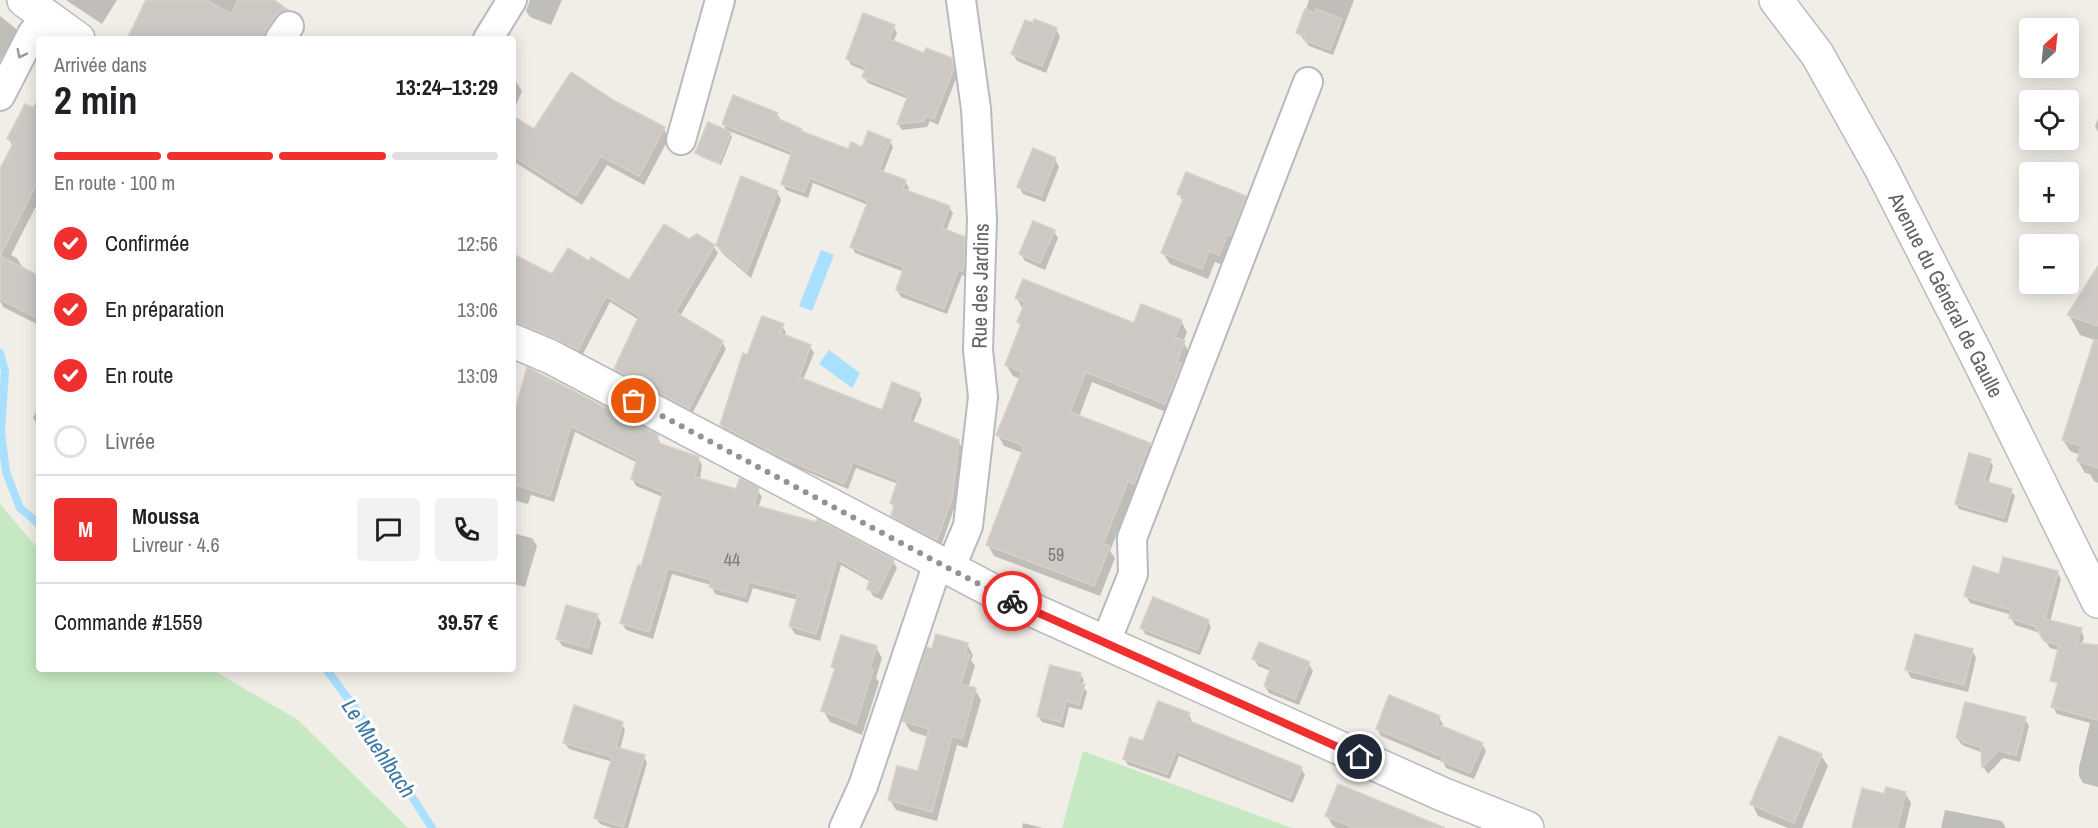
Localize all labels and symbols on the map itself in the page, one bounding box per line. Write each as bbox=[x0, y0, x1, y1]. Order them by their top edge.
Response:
north arrow bbox=[2019, 18, 2079, 78]
one-way arrow bbox=[17, 48, 29, 59]
street label: Avenue du Général de Gaulle bbox=[1881, 187, 2010, 403]
street label: Rue des Jardins bbox=[964, 223, 996, 349]
pin bbox=[608, 375, 659, 426]
house number: 59 bbox=[1048, 542, 1064, 567]
house number: 44 bbox=[724, 547, 740, 572]
courier bbox=[982, 571, 1042, 631]
water label: Le Muehlbach bbox=[335, 693, 423, 803]
pin bbox=[1334, 731, 1385, 782]

